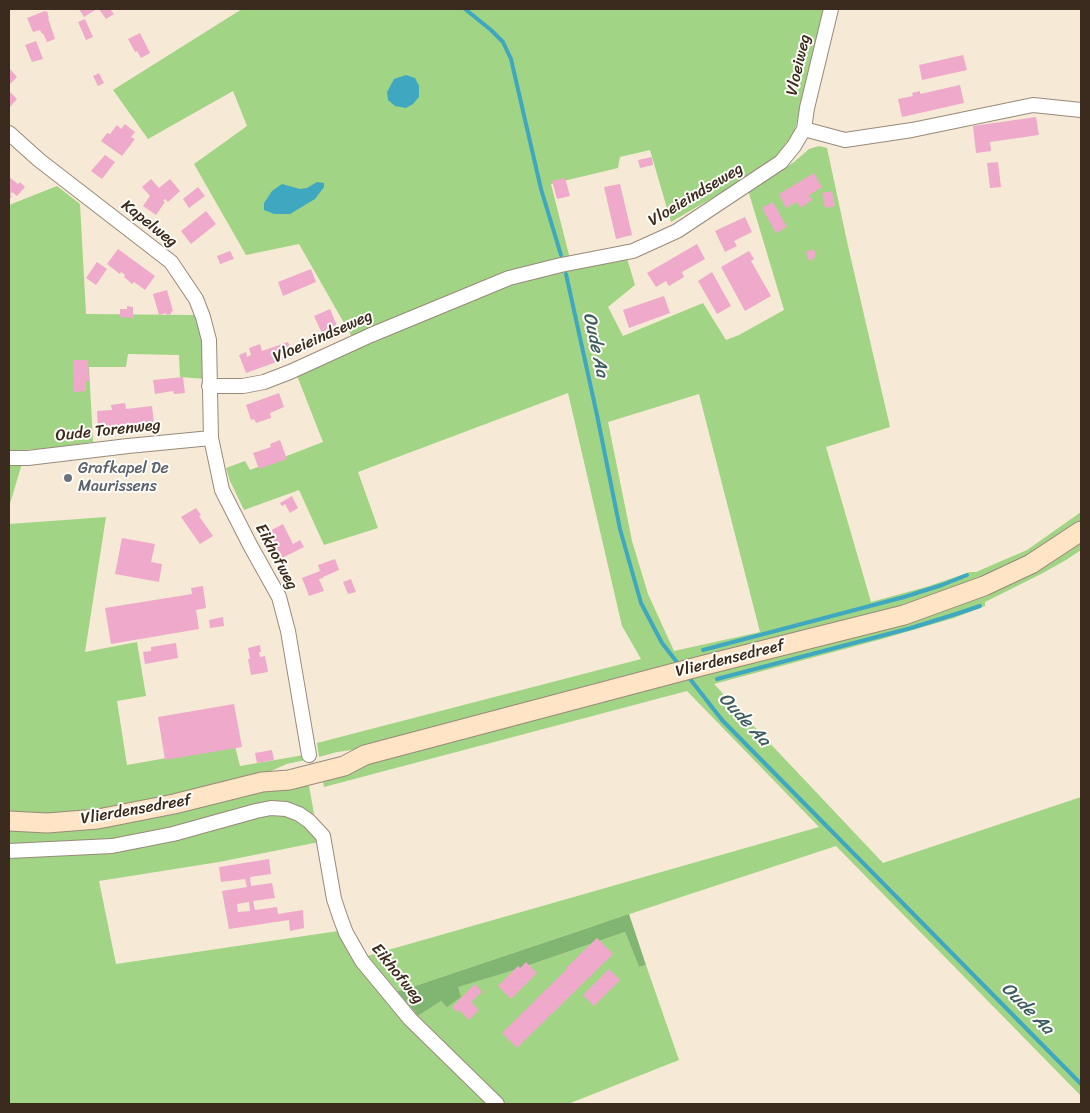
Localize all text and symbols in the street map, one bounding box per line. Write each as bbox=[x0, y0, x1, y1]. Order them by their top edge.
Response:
street label: Vloeiweg bbox=[783, 33, 815, 97]
street label: Vloeieindseweg bbox=[645, 159, 747, 231]
street label: Kapelweg bbox=[117, 196, 181, 252]
street label: Vloeieindseweg bbox=[270, 306, 376, 368]
water label: Oude Aa bbox=[578, 311, 612, 379]
street label: Oude Torenweg bbox=[54, 416, 162, 446]
place label: Grafkapel De Maurissens bbox=[78, 459, 169, 497]
marker: Grafkapel De Maurissens bbox=[62, 472, 74, 484]
street label: Eikhofweg bbox=[251, 521, 301, 593]
street label: Vlierdensedreef bbox=[674, 636, 786, 682]
water label: Oude Aa bbox=[714, 689, 774, 751]
street label: Vlierdensedreef bbox=[79, 791, 193, 829]
street label: Eikhofweg bbox=[367, 940, 427, 1008]
water label: Oude Aa bbox=[996, 978, 1058, 1040]

